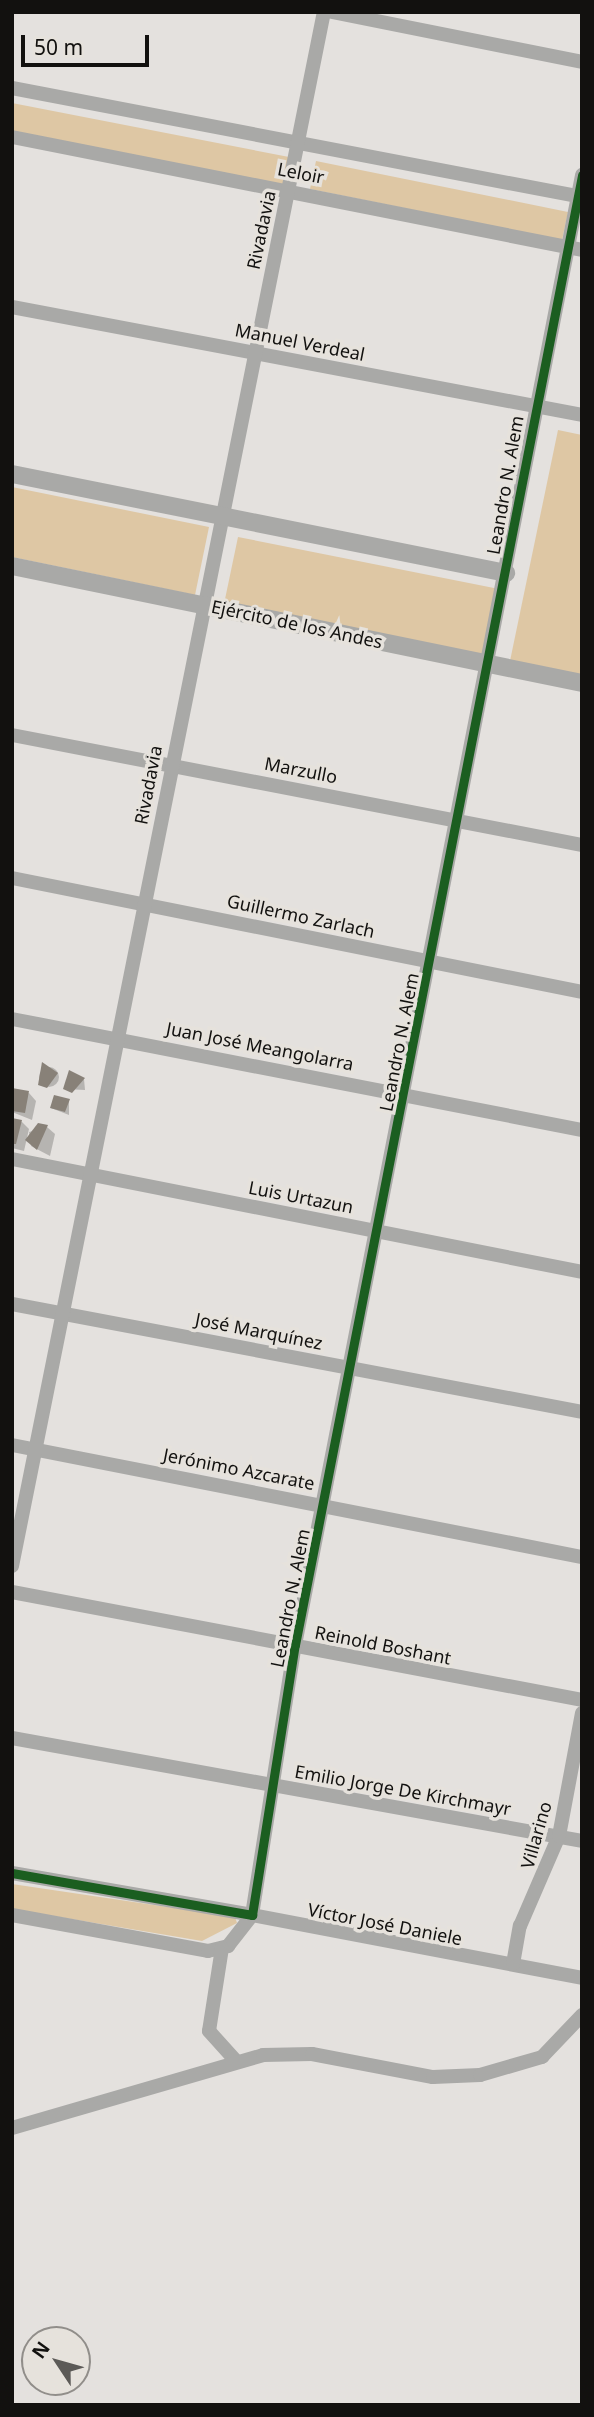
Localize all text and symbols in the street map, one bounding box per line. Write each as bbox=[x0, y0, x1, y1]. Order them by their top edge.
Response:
scale bar bbox=[24, 21, 152, 65]
text: 50 m bbox=[34, 33, 83, 61]
street label: Leloir bbox=[276, 158, 326, 188]
street label: Rivadavia bbox=[242, 189, 280, 271]
street label: Manuel Verdeal bbox=[233, 319, 367, 365]
street label: Leandro N. Alem bbox=[482, 414, 528, 556]
street label: Ejército de los Andes bbox=[209, 595, 385, 653]
street label: Rivadavia bbox=[130, 744, 166, 826]
street label: Marzullo bbox=[263, 752, 339, 788]
street label: Guillermo Zarlach bbox=[225, 890, 377, 942]
street label: Leandro N. Alem bbox=[375, 971, 423, 1113]
street label: Juan José Meangolarra bbox=[165, 1017, 355, 1075]
street label: Luis Urtazun bbox=[247, 1176, 355, 1218]
street label: José Marquínez bbox=[194, 1308, 324, 1354]
street label: Jerónimo Azcarate bbox=[161, 1444, 317, 1494]
street label: Leandro N. Alem bbox=[266, 1527, 314, 1669]
street label: Reinold Boshant bbox=[313, 1621, 453, 1669]
street label: Emilio Jorge De Kirchmayr bbox=[293, 1760, 513, 1820]
street label: Villarino bbox=[516, 1799, 556, 1871]
street label: Víctor José Daniele bbox=[306, 1898, 464, 1950]
north arrow bbox=[21, 2326, 91, 2396]
text: N bbox=[26, 2336, 56, 2364]

